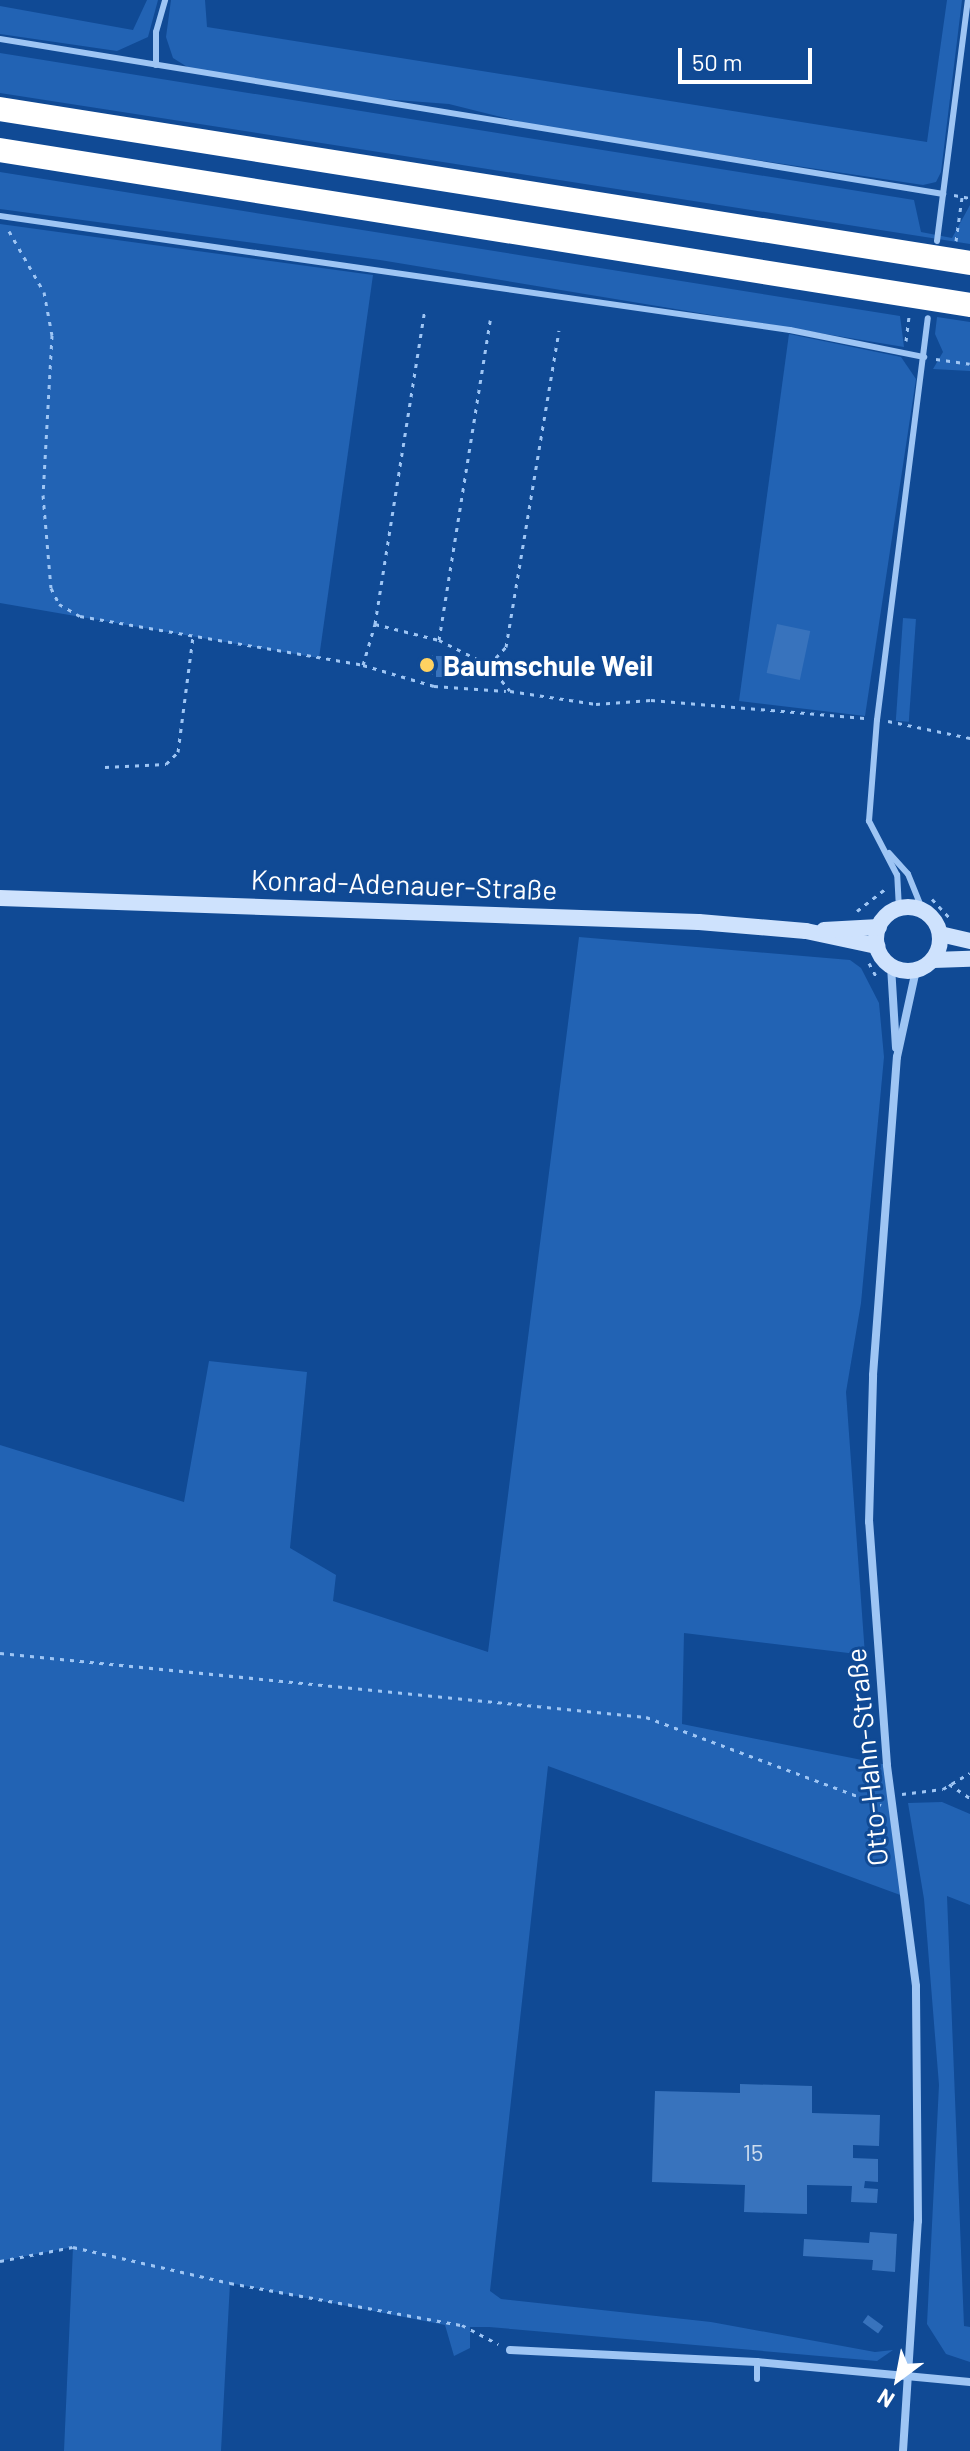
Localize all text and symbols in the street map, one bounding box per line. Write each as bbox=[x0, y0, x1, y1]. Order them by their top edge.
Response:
scale bar bbox=[682, 32, 816, 82]
text: 50 m bbox=[692, 47, 743, 76]
place label: Baumschule Weil bbox=[443, 648, 653, 682]
marker: Baumschule Weil bbox=[418, 656, 436, 674]
street label: Konrad-Adenauer-Straße bbox=[250, 862, 558, 906]
street label: Otto-Hahn-Straße bbox=[838, 1646, 894, 1868]
house number: 15 bbox=[743, 2138, 763, 2166]
north arrow bbox=[858, 2339, 938, 2419]
text: N bbox=[872, 2384, 898, 2414]

